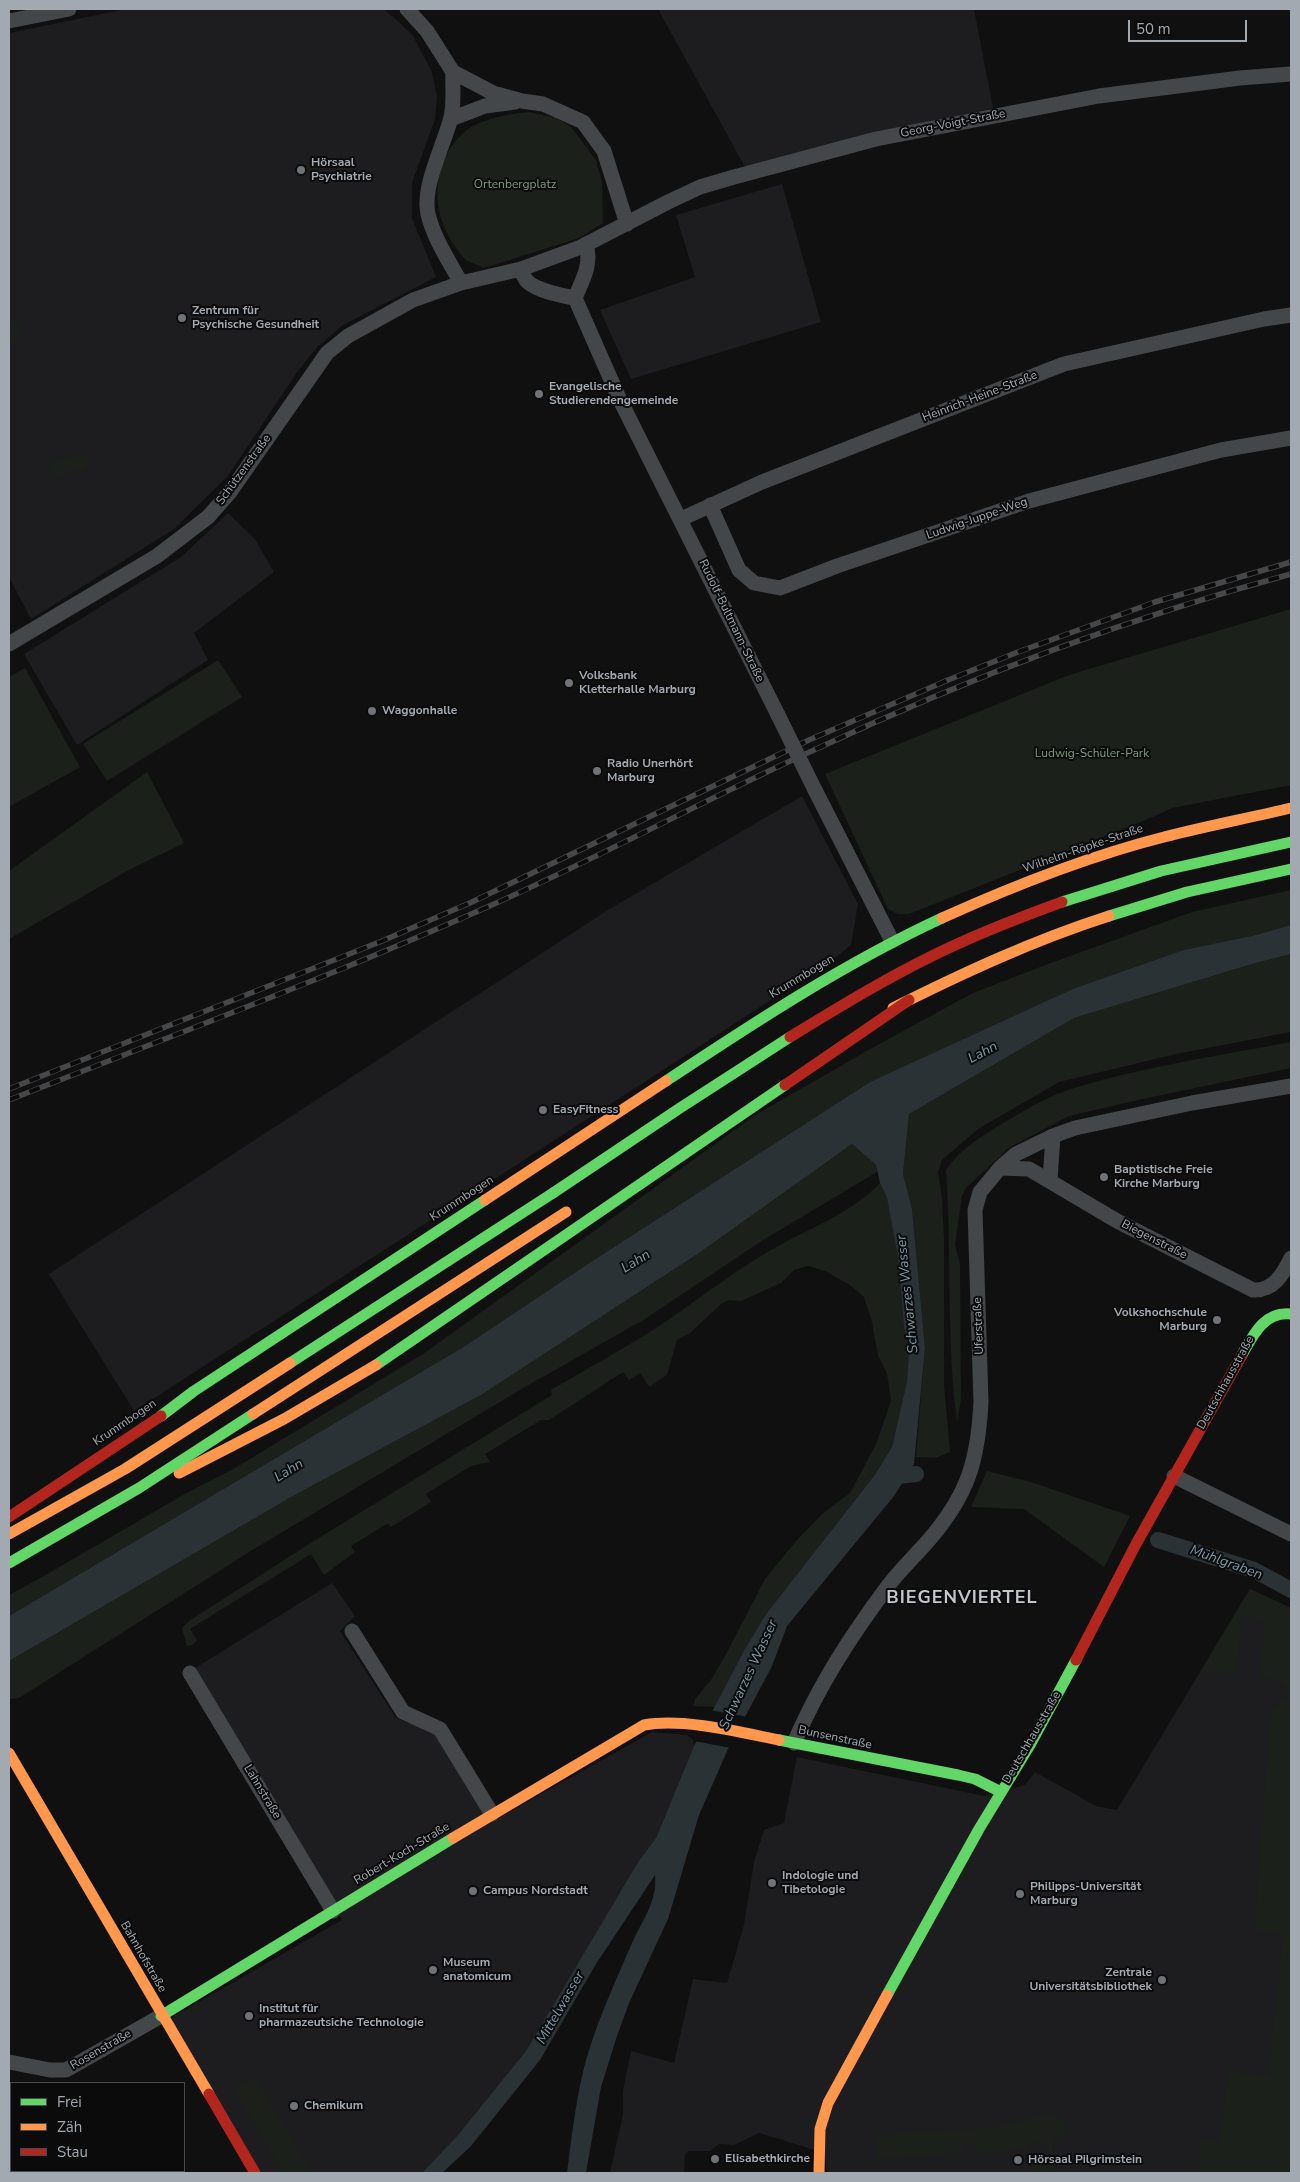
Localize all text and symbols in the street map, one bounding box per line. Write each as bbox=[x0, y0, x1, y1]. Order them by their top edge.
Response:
scale bar bbox=[1130, 10, 1249, 42]
text: 50 m bbox=[1136, 19, 1171, 39]
street label: Georg-Voigt-Straße bbox=[899, 107, 1007, 141]
place label: Hörsaal Psychiatrie bbox=[311, 156, 372, 184]
marker: Hörsaal Psychiatrie bbox=[295, 164, 307, 176]
park label: Ortenbergplatz bbox=[474, 178, 556, 192]
place label: Zentrum für Psychische Gesundheit bbox=[192, 304, 319, 332]
marker: Zentrum für Psychische Gesundheit bbox=[176, 312, 188, 324]
street label: Heinrich-Heine-Straße bbox=[920, 368, 1040, 426]
place label: Evangelische Studierendengemeinde bbox=[549, 380, 678, 408]
marker: Evangelische Studierendengemeinde bbox=[533, 388, 545, 400]
street label: Schützenstraße bbox=[214, 432, 274, 508]
street label: Ludwig-Juppe-Weg bbox=[924, 495, 1030, 543]
street label: Rudolf-Bultmann-Straße bbox=[695, 557, 767, 685]
place label: Volksbank Kletterhalle Marburg bbox=[579, 669, 696, 697]
marker: Volksbank Kletterhalle Marburg bbox=[563, 677, 575, 689]
place label: Waggonhalle bbox=[382, 704, 457, 718]
marker: Waggonhalle bbox=[366, 705, 378, 717]
park label: Ludwig-Schüler-Park bbox=[1035, 747, 1149, 761]
place label: Radio Unerhört Marburg bbox=[607, 757, 693, 785]
marker: Radio Unerhört Marburg bbox=[591, 765, 603, 777]
street label: Wilhelm-Röpke-Straße bbox=[1021, 822, 1145, 876]
street label: Krummbogen bbox=[767, 952, 837, 1002]
water label: Lahn bbox=[965, 1038, 1001, 1068]
place label: EasyFitness bbox=[553, 1103, 618, 1117]
marker: EasyFitness bbox=[537, 1104, 549, 1116]
place label: Baptistische Freie Kirche Marburg bbox=[1114, 1163, 1213, 1191]
marker: Baptistische Freie Kirche Marburg bbox=[1098, 1171, 1110, 1183]
street label: Krummbogen bbox=[427, 1173, 497, 1225]
street label: Biegenstraße bbox=[1119, 1217, 1189, 1263]
water label: Schwarzes Wasser bbox=[893, 1234, 923, 1354]
water label: Lahn bbox=[618, 1247, 654, 1277]
street label: Uferstraße bbox=[971, 1297, 987, 1355]
place label: Volkshochschule Marburg bbox=[1114, 1306, 1207, 1334]
marker: Volkshochschule Marburg bbox=[1211, 1314, 1223, 1326]
street label: Deutschhausstraße bbox=[1194, 1334, 1258, 1432]
street label: Krummbogen bbox=[91, 1397, 159, 1449]
water label: Lahn bbox=[271, 1456, 307, 1486]
water label: Mühlgraben bbox=[1187, 1542, 1265, 1584]
district label: BIEGENVIERTEL bbox=[885, 1588, 1039, 1610]
water label: Schwarzes Wasser bbox=[716, 1617, 782, 1733]
street label: Deutschhausstraße bbox=[1000, 1689, 1064, 1787]
street label: Bunsenstraße bbox=[797, 1723, 873, 1753]
street label: Lahnstraße bbox=[240, 1762, 284, 1822]
street label: Robert-Koch-Straße bbox=[352, 1820, 452, 1888]
place label: Indologie und Tibetologie bbox=[782, 1869, 858, 1897]
marker: Indologie und Tibetologie bbox=[766, 1877, 778, 1889]
place label: Philipps-Universität Marburg bbox=[1030, 1880, 1141, 1908]
place label: Campus Nordstadt bbox=[483, 1884, 588, 1898]
marker: Campus Nordstadt bbox=[467, 1885, 479, 1897]
marker: Philipps-Universität Marburg bbox=[1014, 1888, 1026, 1900]
street label: Bahnhofstraße bbox=[117, 1919, 169, 1995]
place label: Museum anatomicum bbox=[443, 1956, 511, 1984]
marker: Museum anatomicum bbox=[427, 1964, 439, 1976]
place label: Zentrale Universitätsbibliothek bbox=[1029, 1966, 1152, 1994]
water label: Mittelwasser bbox=[533, 1969, 589, 2047]
marker: Zentrale Universitätsbibliothek bbox=[1156, 1974, 1168, 1986]
place label: Institut für pharmazeutsiche Technologie bbox=[259, 2002, 424, 2030]
marker: Institut für pharmazeutsiche Technologie bbox=[243, 2010, 255, 2022]
street label: Rosenstraße bbox=[68, 2027, 134, 2073]
legend bbox=[10, 2082, 185, 2172]
text: Frei bbox=[57, 2092, 82, 2112]
place label: Chemikum bbox=[304, 2099, 363, 2113]
marker: Chemikum bbox=[288, 2100, 300, 2112]
text: Zäh bbox=[57, 2117, 82, 2137]
text: Stau bbox=[57, 2142, 88, 2162]
place label: Elisabethkirche bbox=[725, 2152, 810, 2166]
marker: Elisabethkirche bbox=[709, 2153, 721, 2165]
place label: Hörsaal Pilgrimstein bbox=[1028, 2153, 1142, 2167]
marker: Hörsaal Pilgrimstein bbox=[1012, 2154, 1024, 2166]

